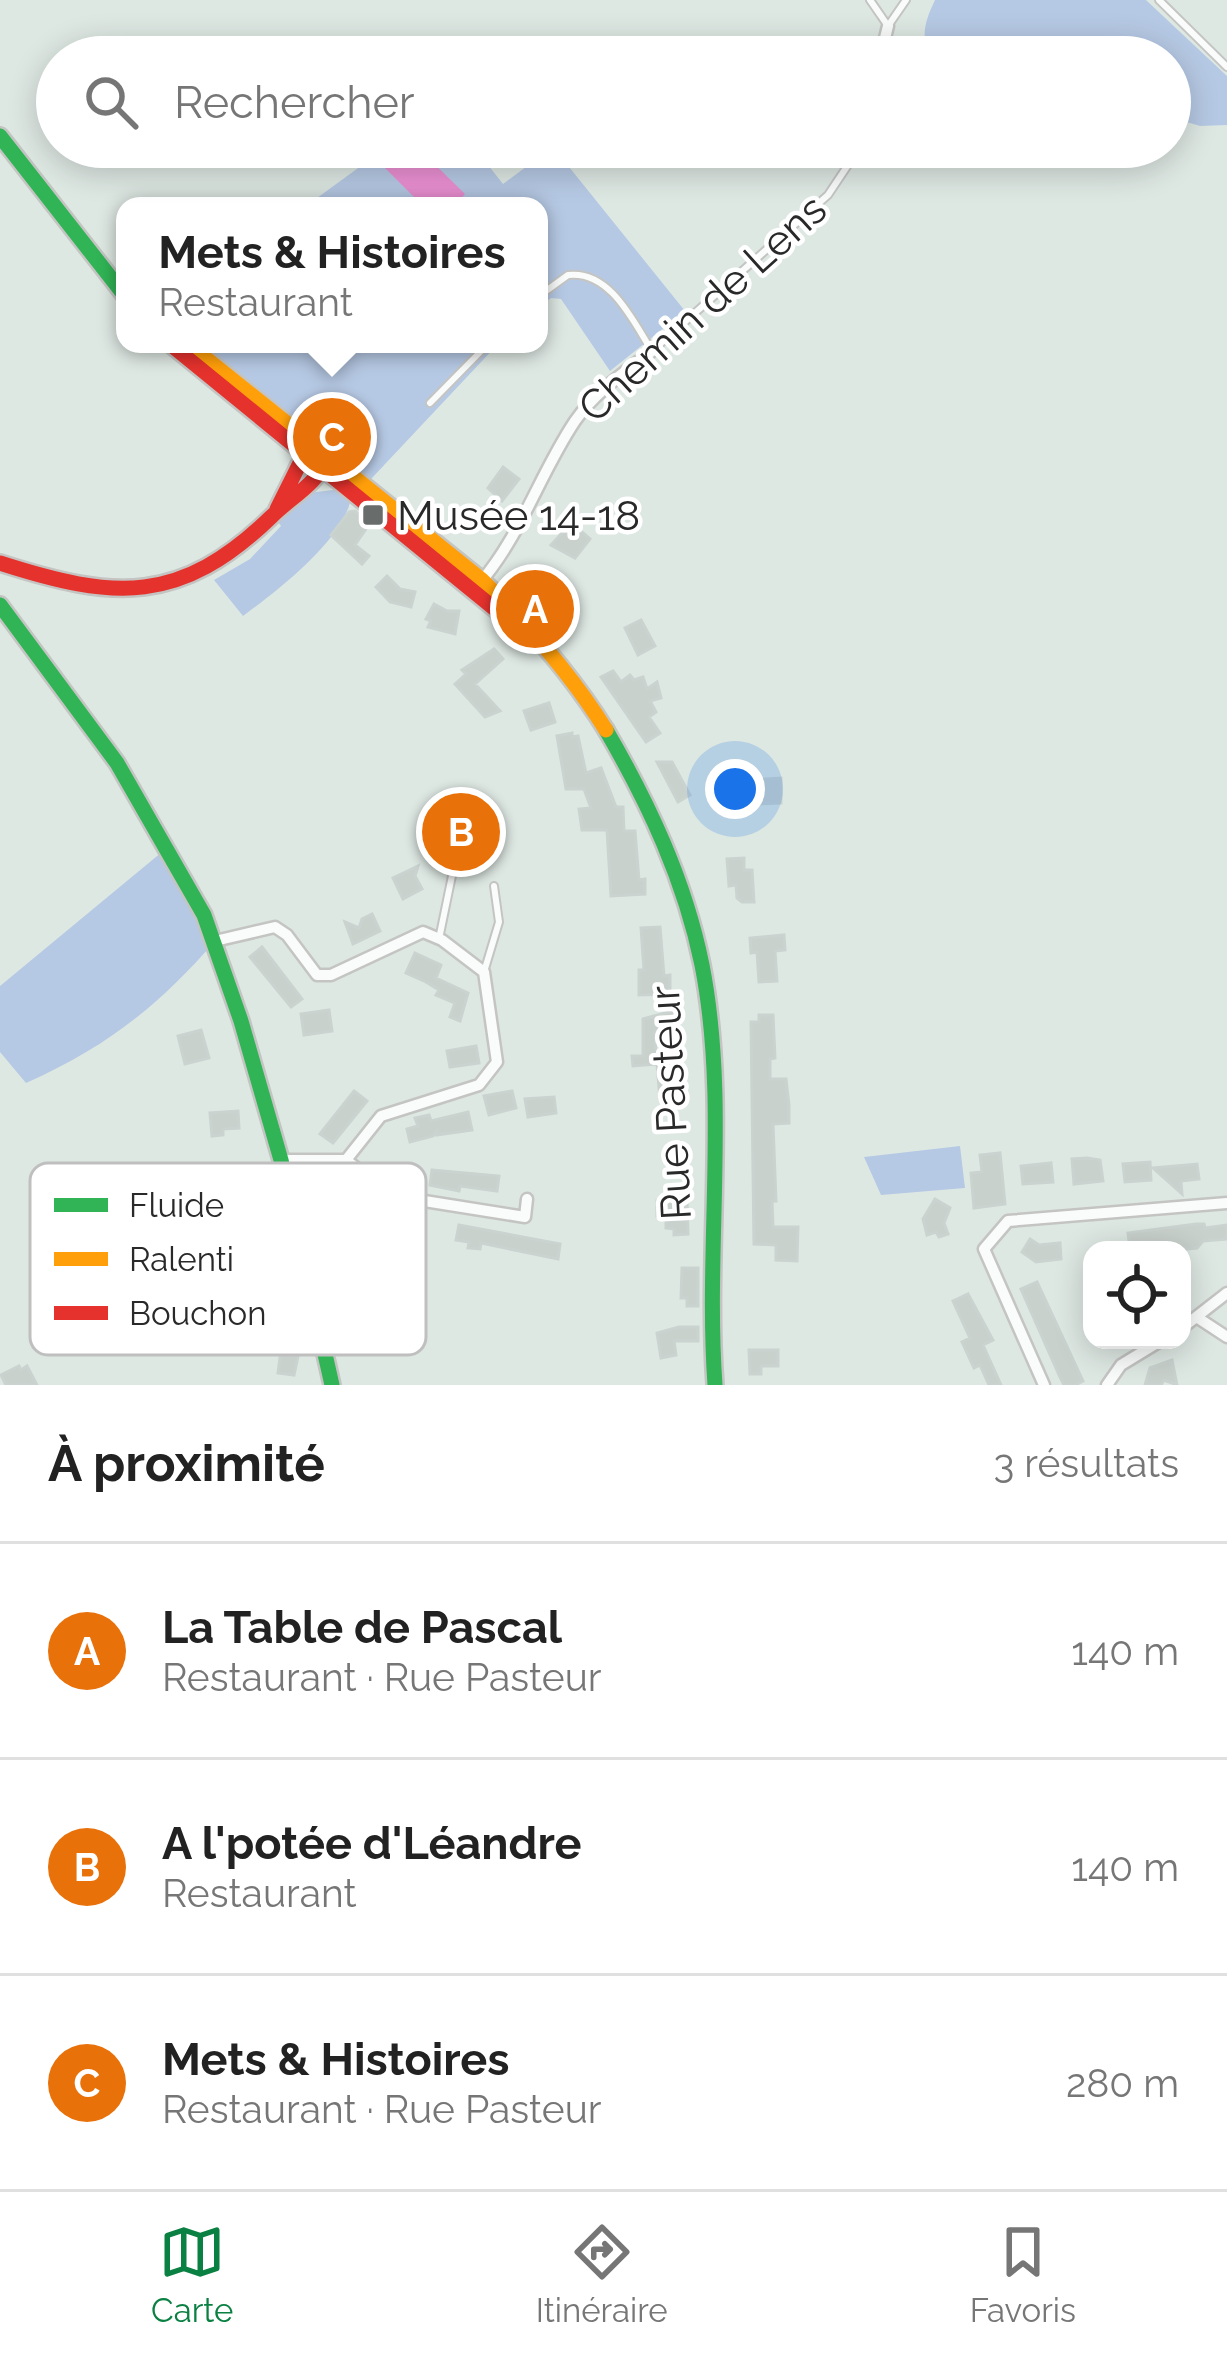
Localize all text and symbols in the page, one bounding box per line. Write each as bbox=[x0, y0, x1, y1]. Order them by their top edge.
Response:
search box bbox=[36, 36, 1191, 168]
icon: search bbox=[78, 69, 144, 135]
text: Rechercher bbox=[174, 76, 415, 129]
street label: Chemin de Lens bbox=[569, 184, 836, 432]
popup bbox=[116, 197, 548, 353]
text: Mets & Histoires bbox=[158, 226, 506, 279]
text: Restaurant bbox=[158, 279, 353, 325]
pin: C bbox=[293, 392, 371, 482]
place label: Musée 14-18 bbox=[397, 491, 640, 540]
marker: Musée 14-18 bbox=[360, 502, 386, 528]
pin: A bbox=[496, 564, 574, 654]
your location bbox=[705, 759, 765, 819]
pin: B bbox=[422, 787, 500, 877]
street label: Rue Pasteur bbox=[640, 984, 701, 1221]
legend bbox=[30, 1163, 426, 1355]
text: Fluide bbox=[129, 1186, 224, 1225]
text: Ralenti bbox=[129, 1240, 234, 1279]
map controls bbox=[1083, 1241, 1191, 1349]
button: locate bbox=[1083, 1241, 1191, 1349]
text: Bouchon bbox=[129, 1294, 266, 1333]
text: À proximité bbox=[48, 1433, 325, 1493]
text: 3 résultats bbox=[994, 1440, 1179, 1486]
text: La Table de Pascal bbox=[162, 1601, 562, 1654]
text: A bbox=[74, 1628, 100, 1674]
text: 140 m bbox=[1071, 1628, 1179, 1674]
text: Restaurant · Rue Pasteur bbox=[162, 1654, 602, 1700]
text: A l'potée d'Léandre bbox=[162, 1817, 582, 1870]
text: B bbox=[74, 1844, 100, 1890]
text: 140 m bbox=[1071, 1844, 1179, 1890]
text: Restaurant bbox=[162, 1870, 357, 1916]
text: Mets & Histoires bbox=[162, 2033, 510, 2086]
text: C bbox=[74, 2060, 100, 2106]
text: 280 m bbox=[1066, 2060, 1179, 2106]
text: Restaurant · Rue Pasteur bbox=[162, 2086, 602, 2132]
tab: Carte bbox=[151, 2219, 233, 2330]
tab: Itinéraire bbox=[536, 2219, 668, 2330]
tab: Favoris bbox=[970, 2219, 1076, 2330]

